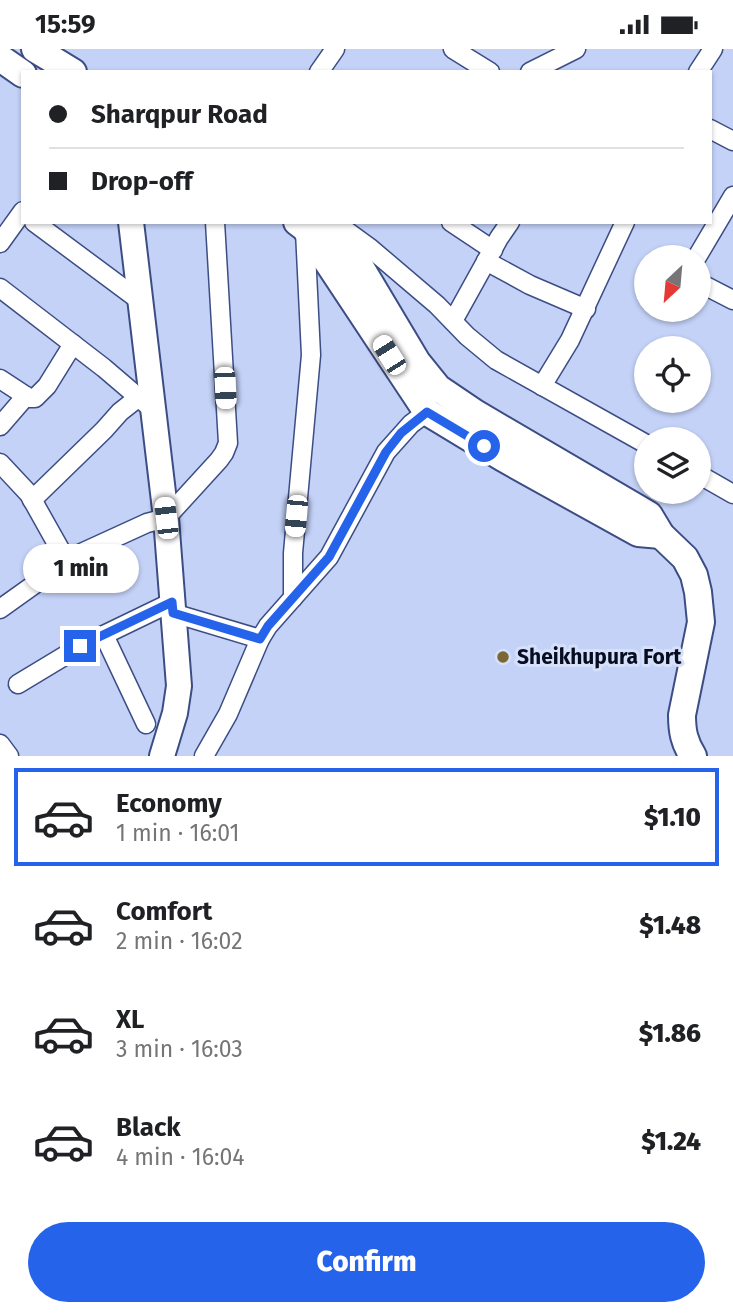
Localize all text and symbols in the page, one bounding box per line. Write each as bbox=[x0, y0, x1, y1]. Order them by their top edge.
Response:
text: 15:59 bbox=[35, 9, 96, 40]
text: Sharqpur Road bbox=[91, 99, 268, 130]
text: Drop-off bbox=[91, 166, 193, 197]
north arrow bbox=[634, 245, 710, 322]
map controls bbox=[634, 245, 711, 504]
car bbox=[369, 332, 410, 378]
button: locate bbox=[634, 336, 711, 413]
car bbox=[214, 366, 237, 410]
button: layers bbox=[634, 427, 711, 504]
route start bbox=[468, 430, 500, 462]
car bbox=[284, 494, 309, 538]
car bbox=[154, 496, 179, 540]
callout: 1 min bbox=[22, 545, 138, 593]
text: 1 min bbox=[53, 554, 109, 582]
route end bbox=[64, 630, 96, 662]
place label: Sheikhupura Fort bbox=[517, 644, 682, 670]
marker: Sheikhupura Fort bbox=[495, 649, 511, 665]
icon: car bbox=[32, 786, 95, 849]
text: Economy bbox=[116, 788, 222, 819]
text: $1.10 bbox=[644, 802, 701, 833]
text: 1 min · 16:01 bbox=[116, 819, 239, 847]
icon: car bbox=[32, 894, 95, 957]
text: Comfort bbox=[116, 896, 212, 927]
text: $1.48 bbox=[639, 910, 701, 941]
text: 2 min · 16:02 bbox=[116, 927, 243, 955]
icon: car bbox=[32, 1002, 95, 1065]
text: XL bbox=[116, 1004, 144, 1035]
text: $1.86 bbox=[639, 1018, 701, 1049]
text: 3 min · 16:03 bbox=[116, 1035, 243, 1063]
icon: car bbox=[32, 1110, 95, 1173]
text: Black bbox=[116, 1112, 181, 1143]
text: $1.24 bbox=[641, 1126, 701, 1157]
text: 4 min · 16:04 bbox=[116, 1143, 245, 1171]
button: Confirm bbox=[28, 1222, 705, 1302]

